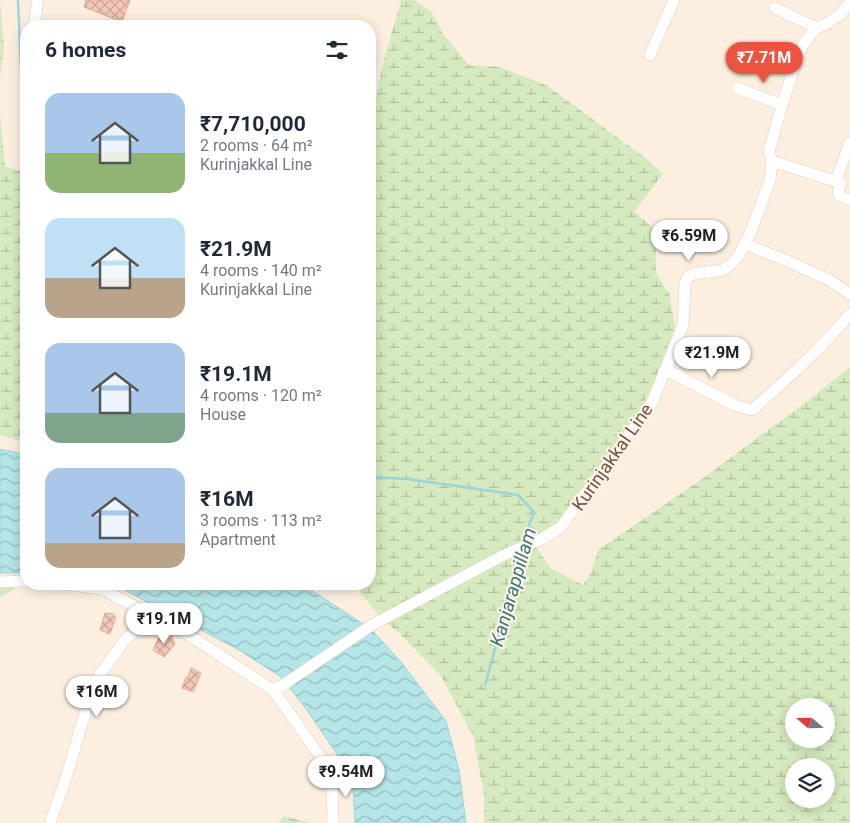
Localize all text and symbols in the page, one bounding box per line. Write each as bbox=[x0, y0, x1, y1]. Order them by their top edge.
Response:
icon: filters bbox=[323, 36, 351, 64]
text: 6 homes bbox=[45, 38, 126, 62]
pin: ₹7.71M bbox=[723, 42, 805, 84]
text: ₹7.71M bbox=[737, 48, 791, 67]
text: ₹7,710,000 bbox=[200, 112, 306, 136]
icon: home bbox=[85, 113, 145, 173]
text: 2 rooms · 64 m² bbox=[200, 136, 313, 155]
text: Kurinjakkal Line bbox=[200, 155, 312, 174]
pin: ₹6.59M bbox=[648, 220, 730, 262]
text: ₹6.59M bbox=[662, 226, 716, 245]
text: ₹21.9M bbox=[200, 237, 272, 261]
icon: home bbox=[85, 238, 145, 298]
text: 4 rooms · 140 m² bbox=[200, 261, 322, 280]
text: Kurinjakkal Line bbox=[200, 280, 312, 299]
pin: ₹21.9M bbox=[671, 336, 753, 379]
text: ₹21.9M bbox=[685, 343, 739, 362]
text: ₹19.1M bbox=[200, 362, 272, 386]
icon: home bbox=[85, 363, 145, 423]
text: 4 rooms · 120 m² bbox=[200, 386, 322, 405]
street label: Kurinjakkal Line bbox=[567, 399, 657, 515]
text: House bbox=[200, 405, 246, 424]
text: ₹16M bbox=[200, 487, 254, 511]
icon: home bbox=[85, 488, 145, 548]
text: 3 rooms · 113 m² bbox=[200, 511, 322, 530]
water label: Kanjarappillam bbox=[485, 525, 541, 649]
text: Apartment bbox=[200, 530, 276, 549]
pin: ₹19.1M bbox=[123, 602, 205, 645]
text: ₹19.1M bbox=[137, 609, 191, 628]
pin: ₹16M bbox=[67, 676, 127, 718]
text: ₹16M bbox=[77, 682, 117, 701]
north arrow bbox=[785, 698, 835, 748]
map controls bbox=[785, 698, 835, 808]
pin: ₹9.54M bbox=[305, 756, 387, 798]
button: layers bbox=[785, 758, 835, 808]
text: ₹9.54M bbox=[319, 762, 373, 781]

